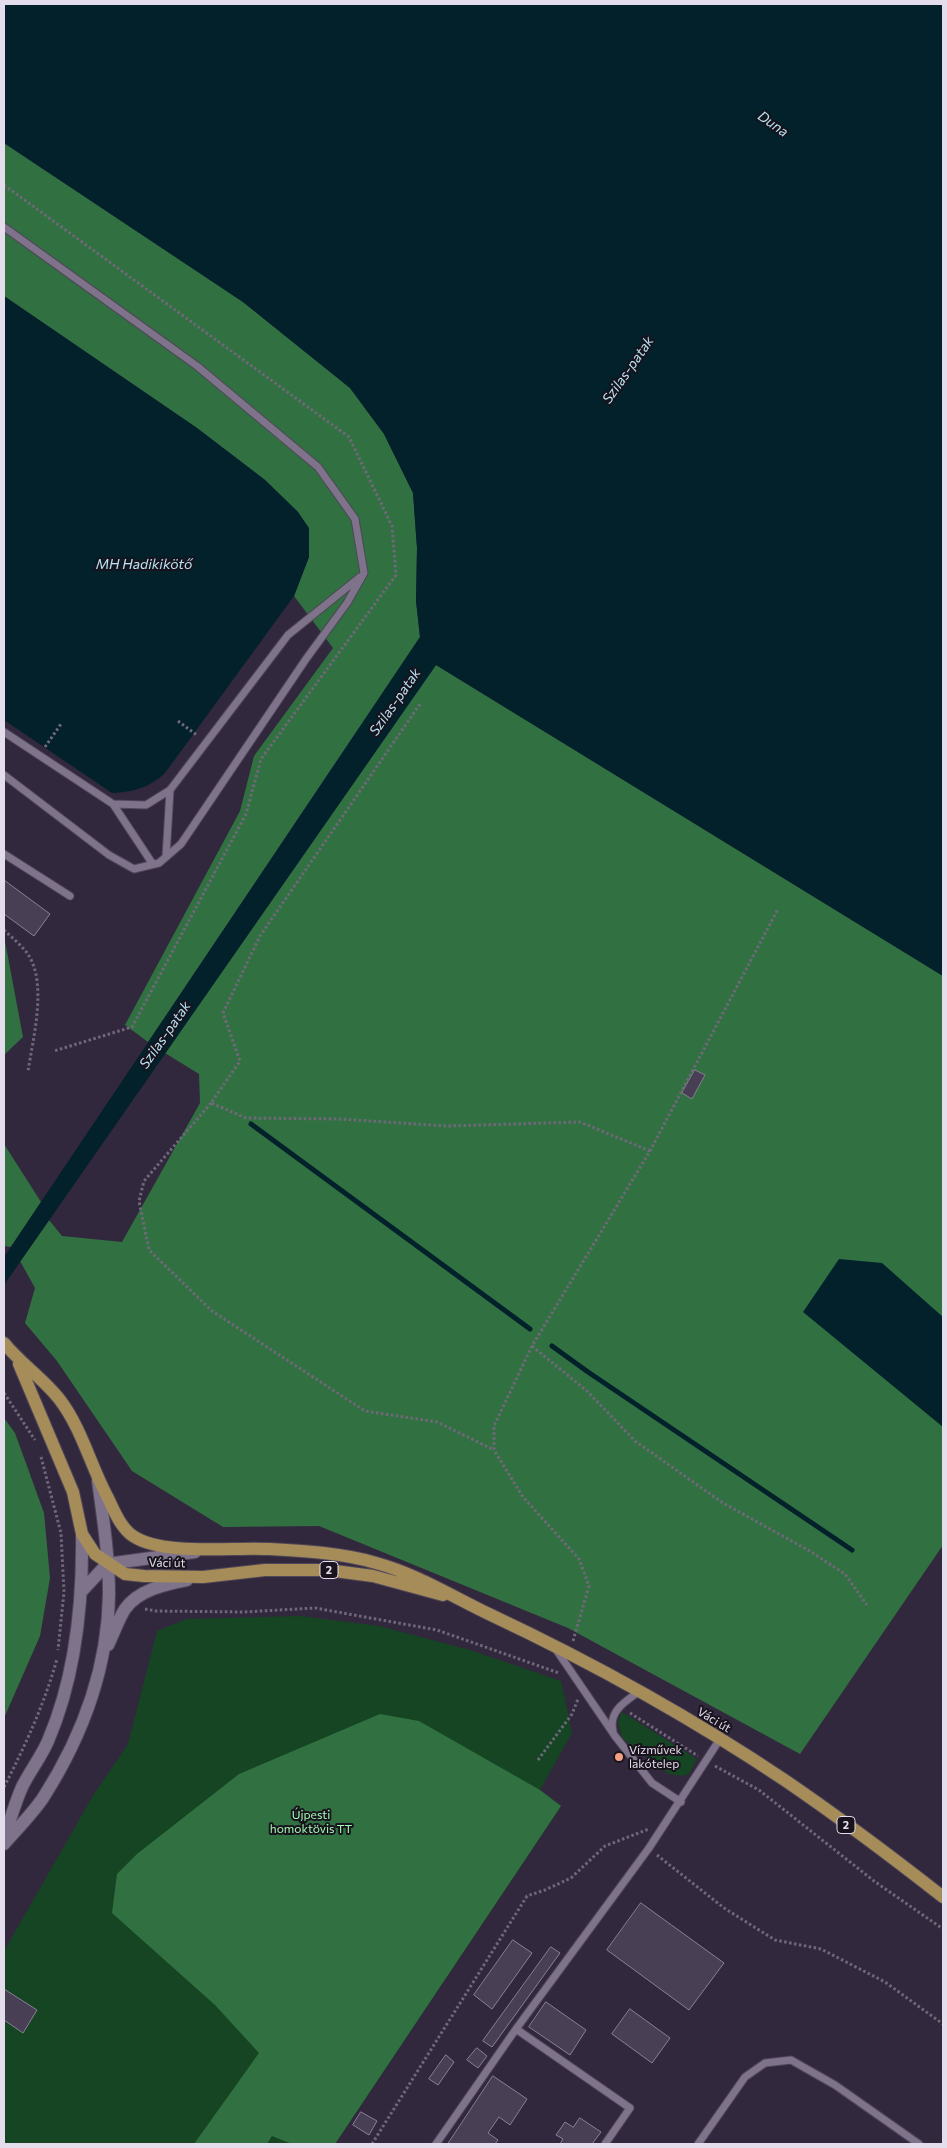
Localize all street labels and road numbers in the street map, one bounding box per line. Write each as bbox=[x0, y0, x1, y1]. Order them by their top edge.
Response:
street label: Váci út bbox=[148, 1555, 186, 1571]
road number: 2 bbox=[320, 1562, 338, 1578]
street label: Váci út bbox=[695, 1704, 733, 1736]
road number: 2 bbox=[837, 1816, 855, 1834]

